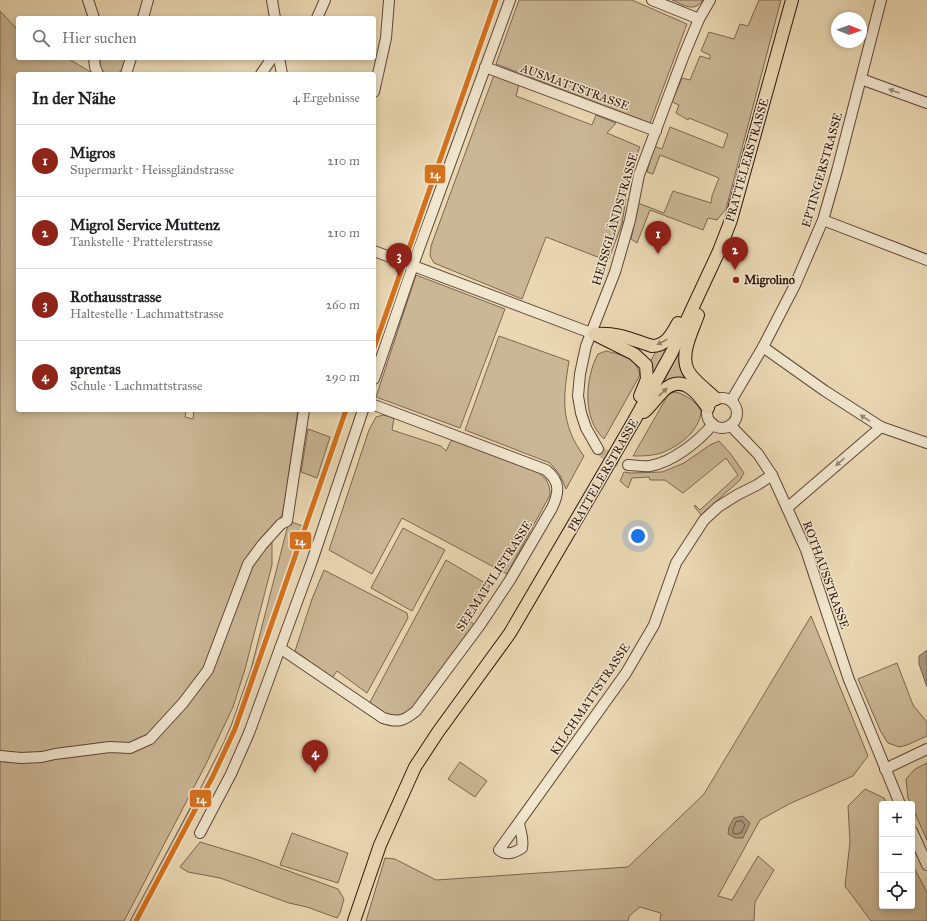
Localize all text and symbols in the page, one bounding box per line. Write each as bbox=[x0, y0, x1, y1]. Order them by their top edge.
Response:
north arrow bbox=[831, 12, 867, 48]
search box bbox=[16, 16, 376, 60]
icon: search bbox=[30, 27, 52, 49]
text: Hier suchen bbox=[62, 29, 137, 47]
street label: AUSMATTSTRASSE bbox=[518, 60, 632, 113]
text: In der Nähe bbox=[32, 88, 116, 109]
one-way arrow bbox=[888, 88, 900, 94]
text: 4 Ergebnisse bbox=[293, 90, 360, 106]
street label: PRATTELERSTRASSE bbox=[723, 96, 772, 224]
street label: EPTINGERSTRASSE bbox=[799, 111, 845, 229]
text: Migros bbox=[70, 144, 115, 162]
street label: HEISSGLÄNDSTRASSE bbox=[588, 150, 641, 287]
text: 1 bbox=[42, 153, 48, 169]
text: 210 m bbox=[327, 153, 360, 169]
text: Supermarkt · Heissgländstrasse bbox=[70, 162, 234, 178]
line badge: 14 bbox=[424, 164, 446, 184]
text: 14 bbox=[430, 168, 441, 182]
text: Migrol Service Muttenz bbox=[70, 216, 220, 234]
pin: 1 bbox=[645, 221, 671, 254]
text: 2 bbox=[42, 225, 48, 241]
text: 210 m bbox=[327, 225, 360, 241]
text: Tankstelle · Prattelerstrasse bbox=[70, 234, 213, 250]
pin: 2 bbox=[722, 237, 748, 270]
pin: 3 bbox=[386, 243, 412, 276]
place label: Migrolino bbox=[744, 273, 795, 288]
marker: Migrolino bbox=[731, 275, 741, 285]
text: Rothausstrasse bbox=[70, 288, 161, 306]
text: 3 bbox=[42, 297, 48, 313]
text: 260 m bbox=[326, 297, 360, 313]
text: Haltestelle · Lachmattstrasse bbox=[70, 306, 224, 322]
one-way arrow bbox=[656, 339, 668, 346]
text: aprentas bbox=[70, 360, 121, 378]
text: 4 bbox=[41, 369, 49, 385]
text: 290 m bbox=[325, 369, 360, 385]
text: Schule · Lachmattstrasse bbox=[70, 378, 202, 394]
one-way arrow bbox=[658, 387, 668, 397]
one-way arrow bbox=[860, 414, 871, 421]
street label: PRATTELERSTRASSE bbox=[565, 416, 641, 534]
one-way arrow bbox=[836, 457, 845, 466]
street label: SEEMÄTTLISTRASSE bbox=[452, 517, 535, 634]
street label: ROTHAUSSTRASSE bbox=[800, 519, 852, 631]
your location bbox=[628, 526, 648, 546]
line badge: 14 bbox=[289, 531, 312, 550]
text: 14 bbox=[295, 535, 306, 549]
street label: KILCHMATTSTRASSE bbox=[547, 640, 633, 758]
pin: 4 bbox=[302, 740, 328, 773]
line badge: 14 bbox=[189, 789, 212, 808]
text: 14 bbox=[196, 793, 207, 807]
map controls bbox=[879, 801, 915, 909]
button: + bbox=[879, 801, 915, 837]
button: − bbox=[879, 837, 915, 873]
button: locate bbox=[879, 873, 915, 909]

